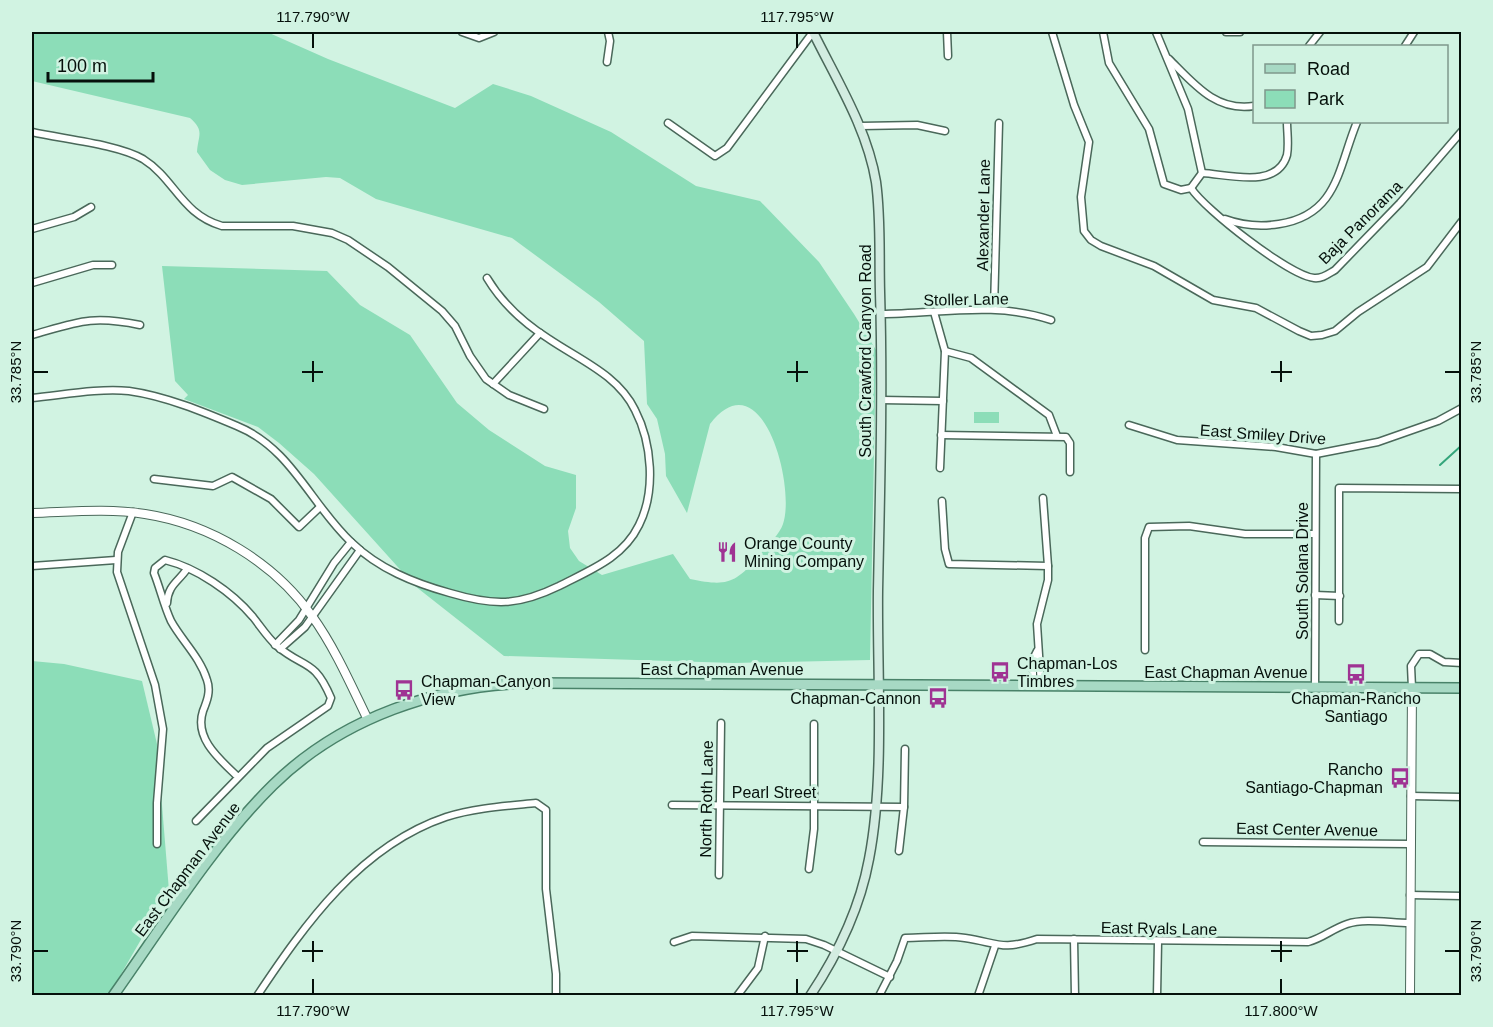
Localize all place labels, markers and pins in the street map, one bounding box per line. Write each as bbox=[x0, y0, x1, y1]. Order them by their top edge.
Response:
place label: Orange County Mining Company bbox=[744, 535, 864, 570]
restaurant icon: Orange County Mining Company bbox=[715, 540, 739, 564]
place label: Chapman-Los Timbres bbox=[1017, 655, 1118, 690]
bus stop icon: Chapman-Los Timbres bbox=[988, 660, 1012, 684]
bus stop icon: Chapman-Rancho Santiago bbox=[1344, 662, 1368, 686]
place label: Chapman-Canyon View bbox=[421, 673, 551, 708]
bus stop icon: Chapman-Canyon View bbox=[392, 678, 416, 702]
bus stop icon: Chapman-Cannon bbox=[926, 686, 950, 710]
place label: Chapman-Cannon bbox=[790, 690, 921, 707]
place label: Chapman-Rancho Santiago bbox=[1291, 690, 1421, 725]
place label: Rancho Santiago-Chapman bbox=[1245, 761, 1383, 796]
bus stop icon: Rancho Santiago-Chapman bbox=[1388, 766, 1412, 790]

